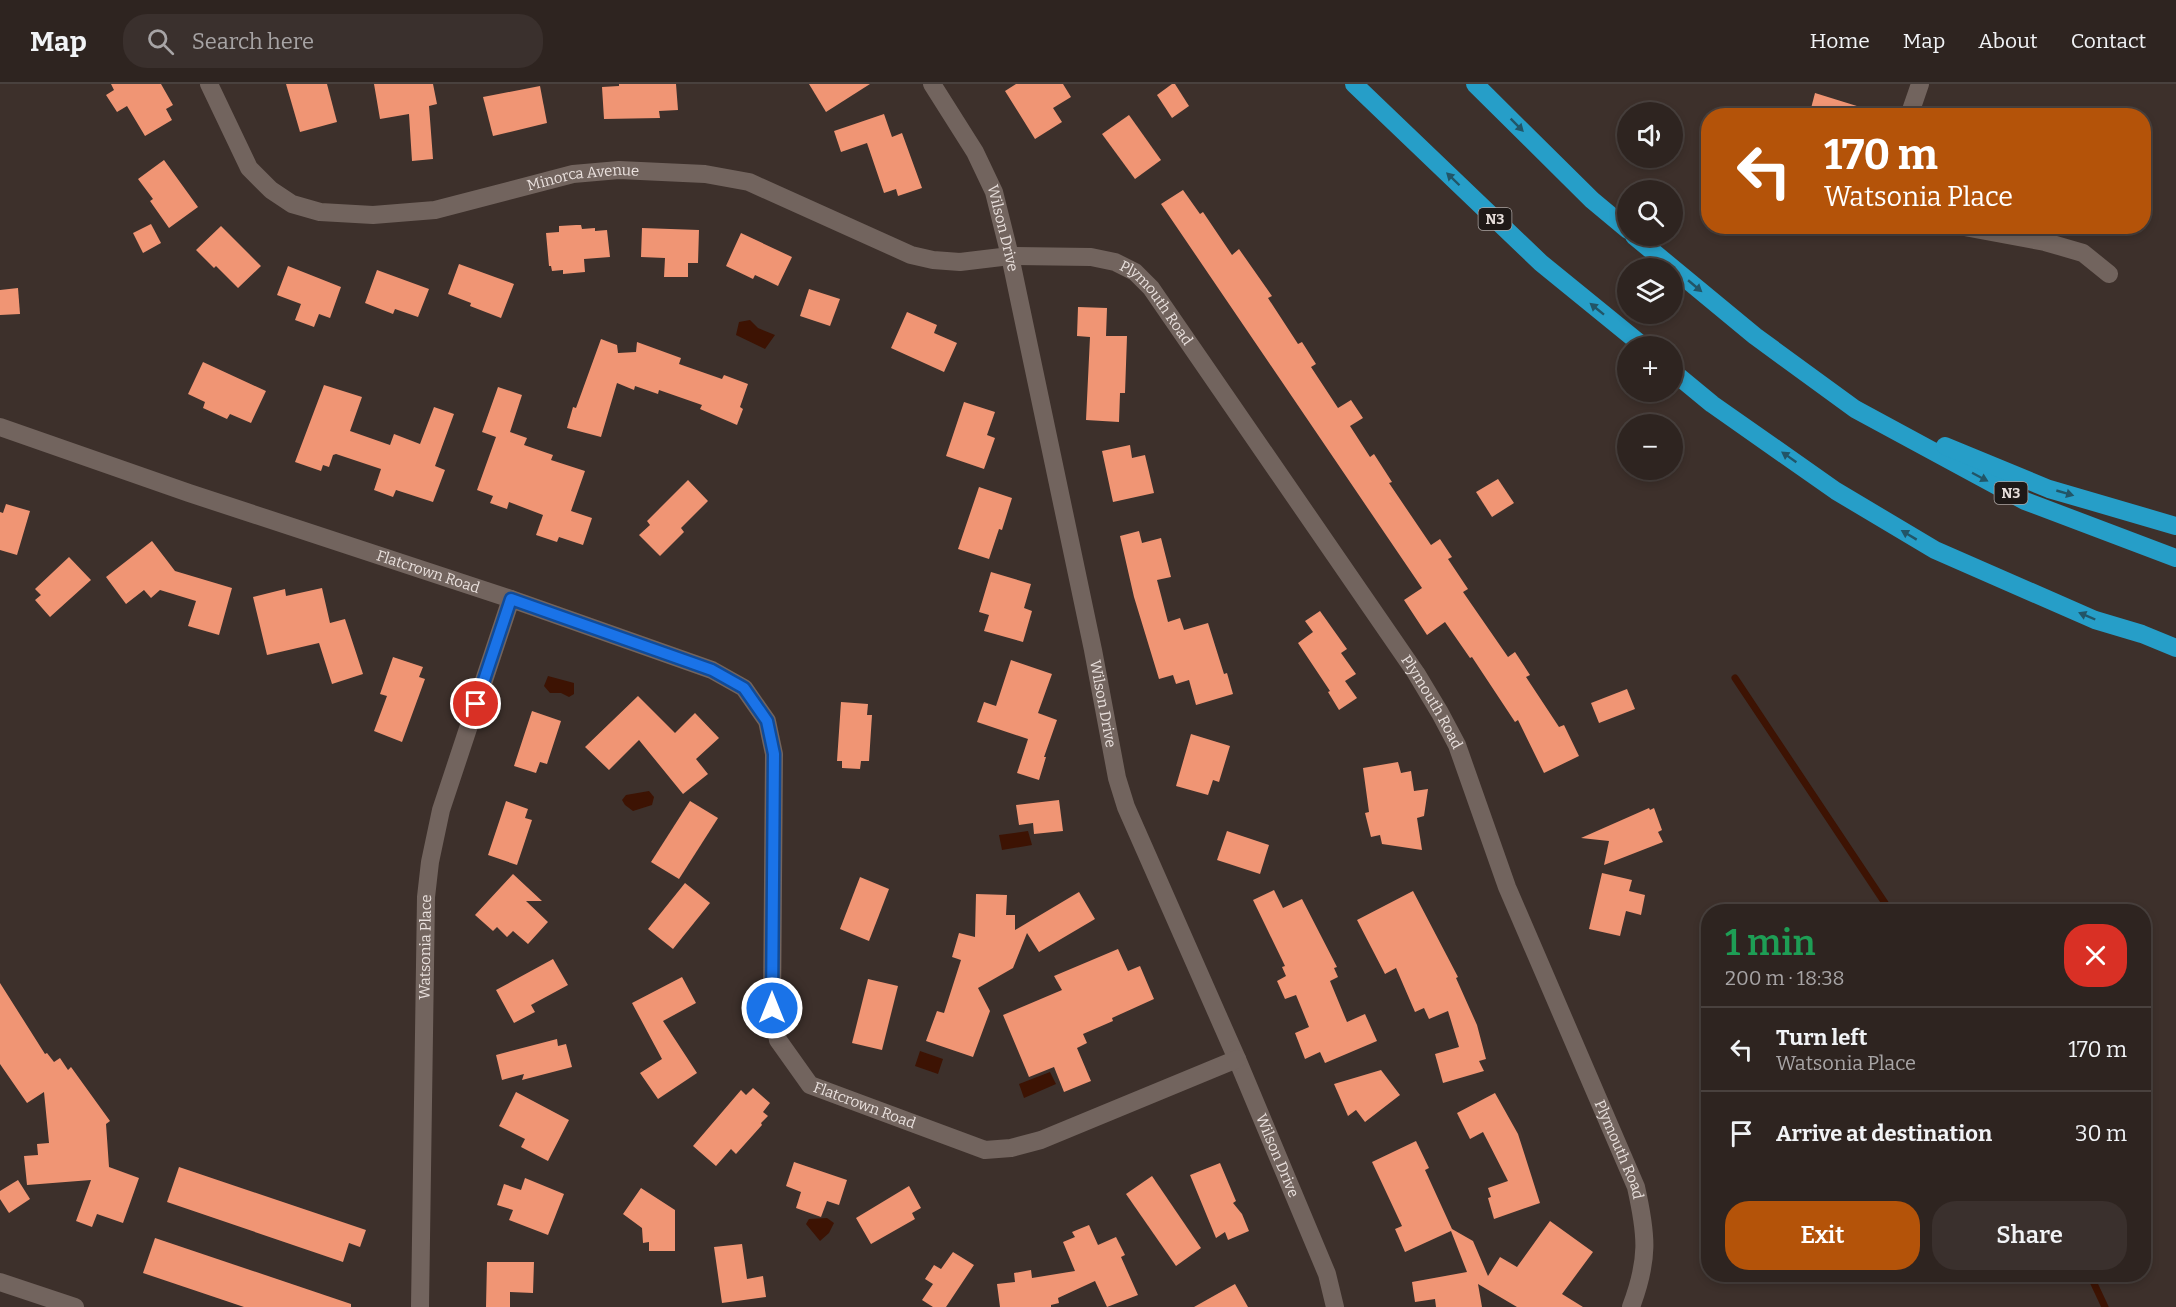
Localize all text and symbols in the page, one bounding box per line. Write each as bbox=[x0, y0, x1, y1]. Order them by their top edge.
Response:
search box bbox=[123, 14, 543, 68]
text: Map bbox=[30, 25, 87, 58]
icon: search bbox=[144, 25, 177, 58]
text: Search here bbox=[192, 28, 314, 55]
text: Home bbox=[1810, 28, 1870, 54]
text: Map bbox=[1903, 28, 1945, 54]
text: About bbox=[1978, 28, 2038, 54]
text: Contact bbox=[2071, 28, 2146, 54]
map controls bbox=[1617, 102, 1683, 480]
button: sound bbox=[1617, 102, 1683, 168]
one-way arrow bbox=[1509, 118, 1523, 132]
text: 170 m bbox=[1824, 130, 1938, 180]
icon: left bbox=[1725, 132, 1803, 210]
street label: Minorca Avenue bbox=[525, 161, 640, 195]
one-way arrow bbox=[1446, 172, 1460, 186]
button: search bbox=[1617, 180, 1683, 246]
text: Watsonia Place bbox=[1824, 181, 2013, 213]
street label: Wilson Drive bbox=[984, 183, 1022, 273]
road number: N3 bbox=[1478, 208, 1512, 230]
street label: Plymouth Road bbox=[1117, 257, 1197, 349]
button: layers bbox=[1617, 258, 1683, 324]
one-way arrow bbox=[1687, 280, 1703, 293]
one-way arrow bbox=[1590, 304, 1605, 316]
button: + bbox=[1617, 336, 1683, 402]
button: − bbox=[1617, 414, 1683, 480]
one-way arrow bbox=[1781, 451, 1797, 463]
one-way arrow bbox=[1972, 472, 1989, 482]
road number: N3 bbox=[1994, 482, 2028, 504]
one-way arrow bbox=[2056, 489, 2074, 498]
one-way arrow bbox=[1901, 529, 1917, 540]
street label: Flatcrown Road bbox=[374, 546, 482, 597]
one-way arrow bbox=[2077, 611, 2095, 621]
street label: Plymouth Road bbox=[1397, 651, 1466, 752]
street label: Wilson Drive bbox=[1086, 658, 1120, 749]
pin bbox=[450, 678, 501, 729]
icon: arrive bbox=[459, 687, 492, 720]
street label: Watsonia Place bbox=[415, 894, 435, 1000]
text: 1 min bbox=[1725, 921, 1816, 965]
button: close bbox=[2064, 924, 2127, 987]
text: 200 m · 18:38 bbox=[1725, 966, 1845, 990]
position arrow bbox=[740, 976, 804, 1040]
text: Turn left bbox=[1776, 1024, 1868, 1051]
icon: left bbox=[1725, 1033, 1758, 1066]
text: 170 m bbox=[2068, 1036, 2127, 1063]
text: Watsonia Place bbox=[1776, 1051, 1916, 1075]
street label: Flatcrown Road bbox=[811, 1078, 918, 1132]
street label: Plymouth Road bbox=[1591, 1097, 1647, 1201]
street label: Wilson Drive bbox=[1252, 1111, 1303, 1200]
icon: arrive bbox=[1725, 1117, 1758, 1150]
text: Arrive at destination bbox=[1776, 1120, 1992, 1147]
text: 30 m bbox=[2075, 1120, 2127, 1147]
button: Exit bbox=[1725, 1201, 1920, 1270]
button: Share bbox=[1932, 1201, 2127, 1270]

